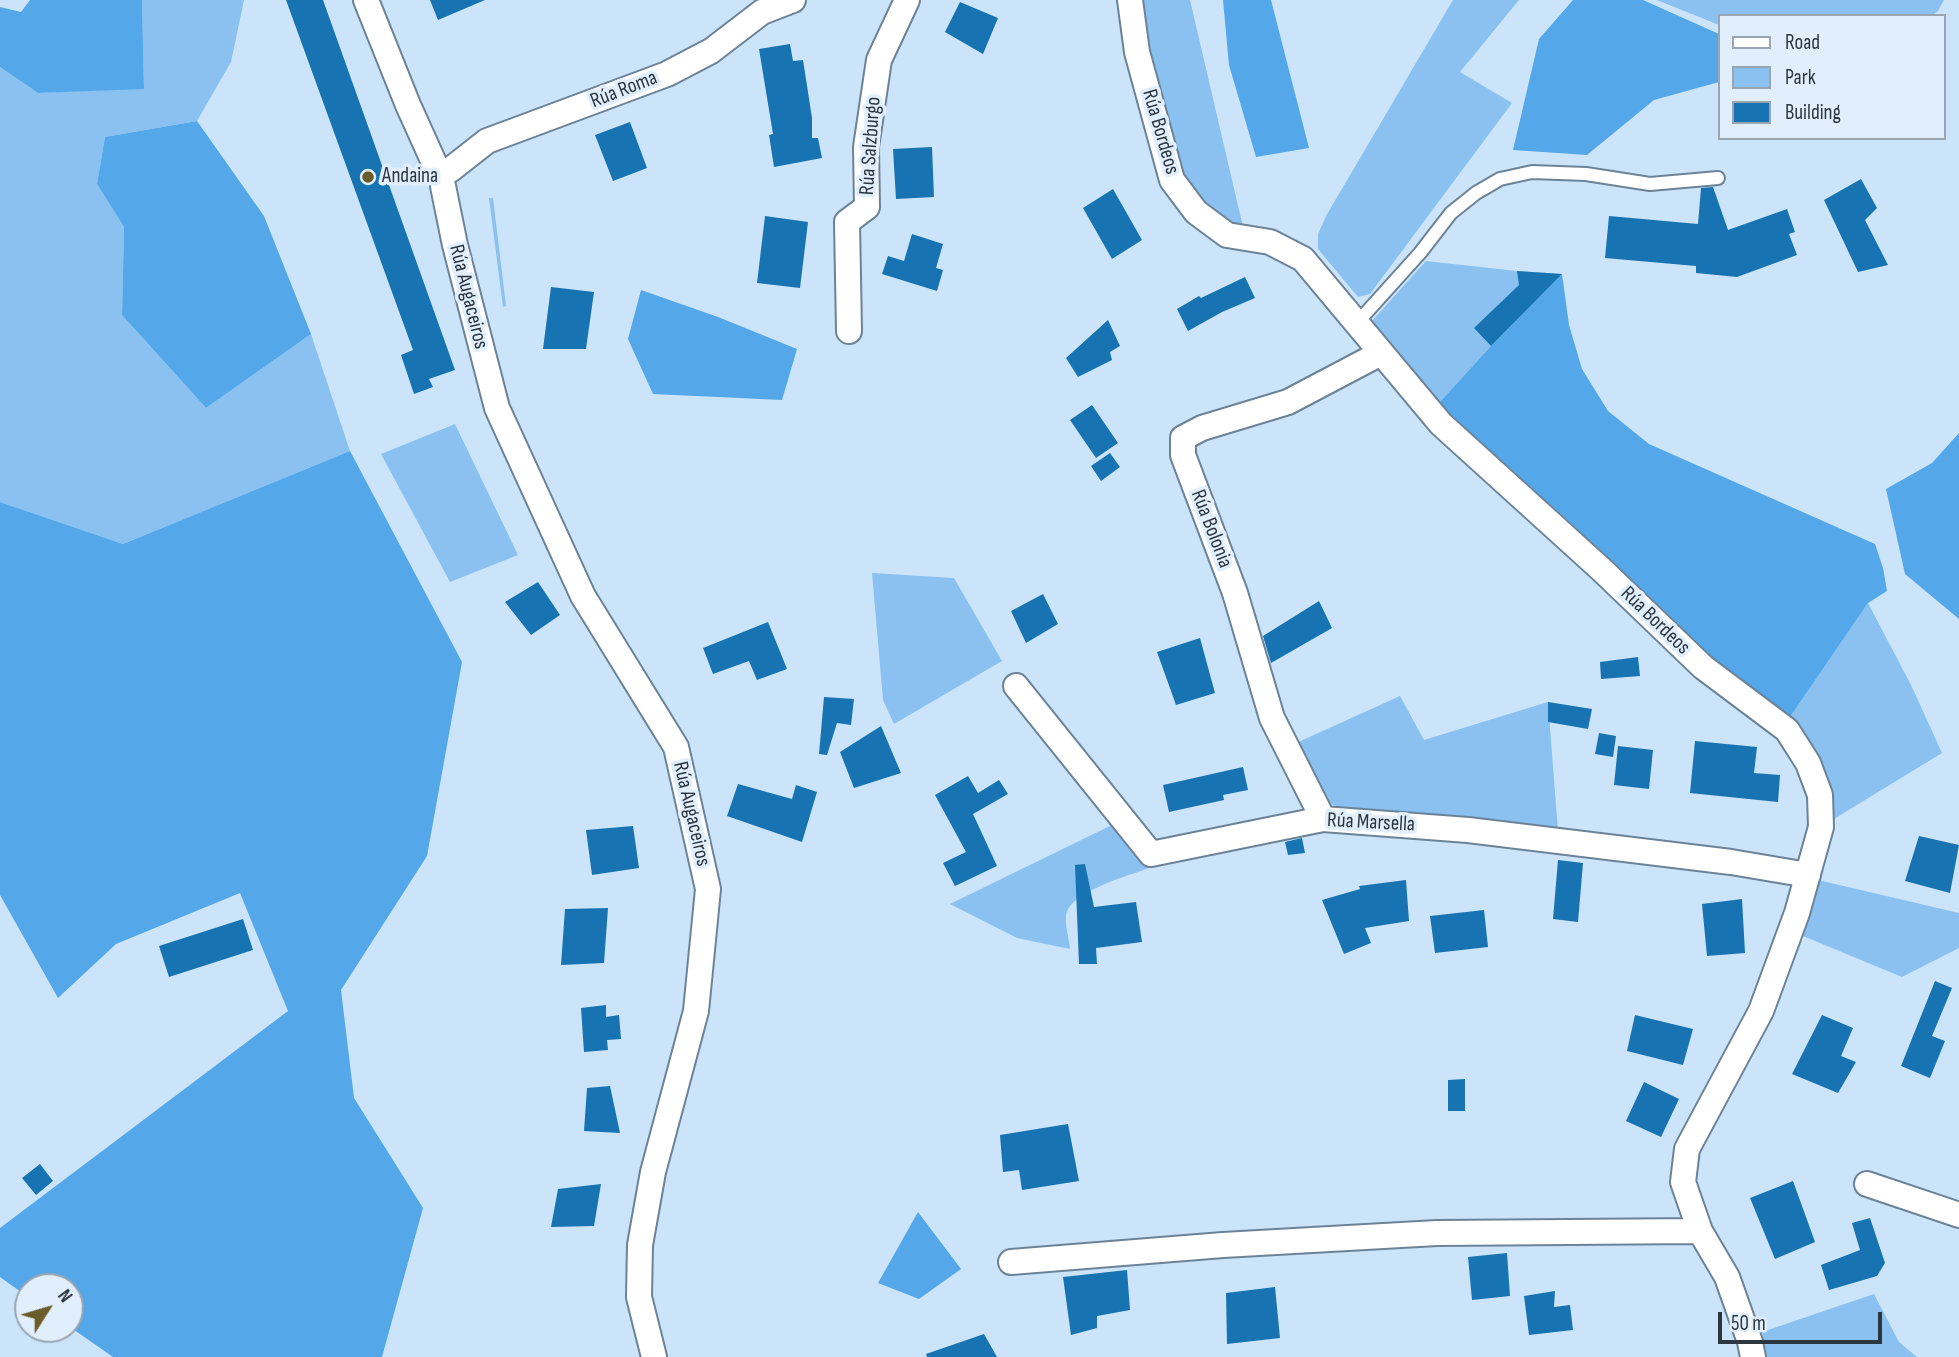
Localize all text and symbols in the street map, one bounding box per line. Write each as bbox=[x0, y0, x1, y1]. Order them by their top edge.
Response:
legend bbox=[1717, 14, 1945, 140]
text: Road bbox=[1785, 30, 1820, 55]
text: Park bbox=[1785, 65, 1816, 90]
street label: Rúa Roma bbox=[587, 66, 661, 114]
street label: Rúa Bordeos bbox=[1136, 87, 1184, 177]
street label: Rúa Salzburgo bbox=[855, 96, 887, 196]
text: Building bbox=[1785, 100, 1841, 125]
place label: Andaina bbox=[382, 164, 438, 190]
marker: Andaina bbox=[360, 169, 376, 185]
street label: Rúa Augaceiros bbox=[443, 242, 493, 352]
street label: Rúa Bolonia bbox=[1185, 486, 1237, 572]
street label: Rúa Bordeos bbox=[1615, 582, 1695, 660]
street label: Rúa Augaceiros bbox=[667, 759, 715, 869]
street label: Rúa Marsella bbox=[1326, 808, 1416, 838]
north arrow bbox=[14, 1273, 84, 1343]
text: N bbox=[52, 1285, 77, 1307]
scale bar bbox=[1721, 1298, 1885, 1342]
text: 50 m bbox=[1731, 1311, 1766, 1336]

